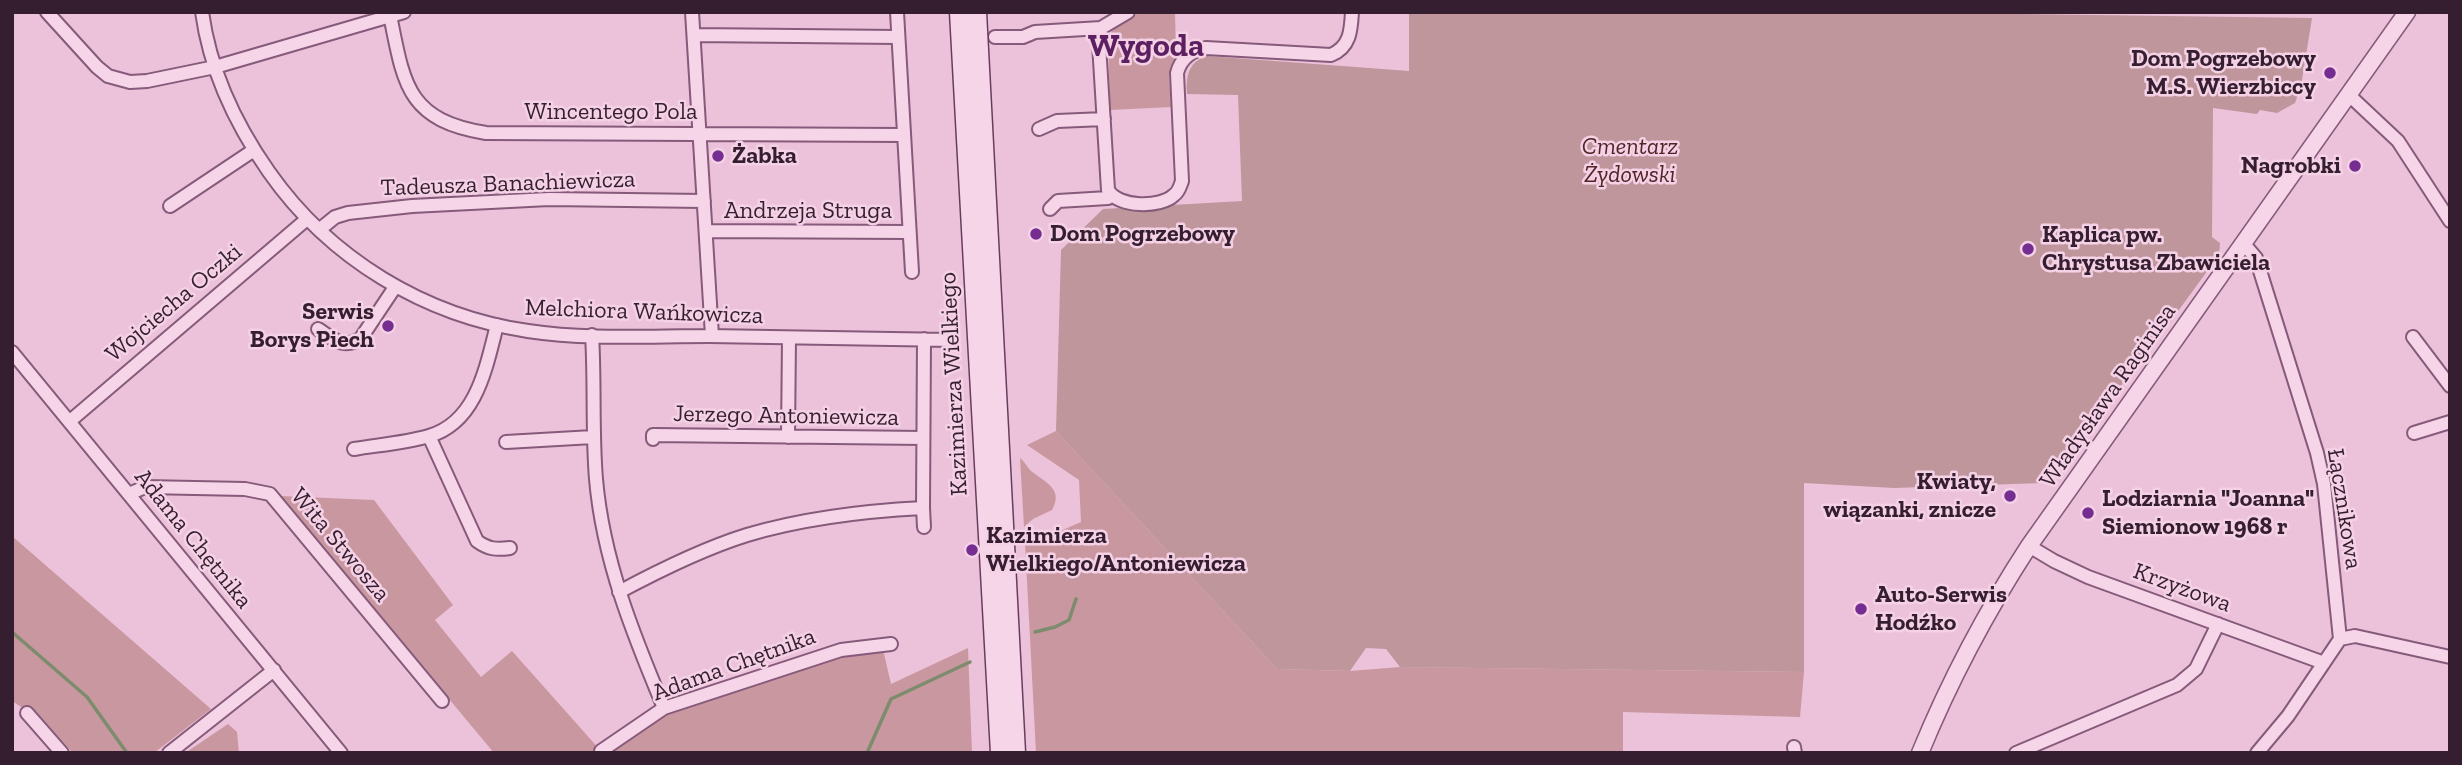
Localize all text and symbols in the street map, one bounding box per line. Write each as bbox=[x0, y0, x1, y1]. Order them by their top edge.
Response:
district label: Wygoda bbox=[1088, 28, 1204, 66]
place label: Dom Pogrzebowy M.S. Wierzbiccy bbox=[2131, 45, 2316, 101]
marker: Dom Pogrzebowy M.S. Wierzbiccy bbox=[2322, 65, 2338, 81]
street label: Wincentego Pola bbox=[524, 98, 698, 126]
park label: Cmentarz Żydowski bbox=[1582, 133, 1678, 189]
place label: Żabka bbox=[732, 142, 797, 170]
marker: Żabka bbox=[710, 148, 726, 164]
place label: Nagrobki bbox=[2241, 152, 2341, 180]
marker: Nagrobki bbox=[2347, 158, 2363, 174]
street label: Tadeusza Banachiewicza bbox=[380, 165, 636, 203]
street label: Andrzeja Struga bbox=[724, 197, 892, 225]
place label: Dom Pogrzebowy bbox=[1050, 220, 1235, 248]
place label: Kaplica pw. Chrystusa Zbawiciela bbox=[2042, 221, 2270, 277]
marker: Dom Pogrzebowy bbox=[1028, 226, 1044, 242]
street label: Wojciecha Oczki bbox=[100, 238, 248, 368]
marker: Kaplica pw. Chrystusa Zbawiciela bbox=[2020, 241, 2036, 257]
street label: Kazimierza Wielkiego bbox=[934, 271, 974, 497]
street label: Melchiora Wańkowicza bbox=[524, 293, 764, 331]
place label: Serwis Borys Piech bbox=[250, 298, 374, 354]
street label: Władysława Raginisa bbox=[2034, 298, 2182, 494]
marker: Serwis Borys Piech bbox=[380, 318, 396, 334]
street label: Jerzego Antoniewicza bbox=[673, 400, 899, 432]
street label: Łącznikowa bbox=[2320, 447, 2368, 571]
street label: Adama Chętnika bbox=[128, 463, 258, 615]
place label: Kwiaty, wiązanki, znicze bbox=[1823, 468, 1996, 524]
street label: Wita Stwosza bbox=[284, 482, 396, 608]
place label: Lodziarnia "Joanna" Siemionow 1968 r bbox=[2102, 485, 2314, 541]
marker: Kwiaty, wiązanki, znicze bbox=[2002, 488, 2018, 504]
marker: Lodziarnia "Joanna" Siemionow 1968 r bbox=[2080, 505, 2096, 521]
place label: Kazimierza Wielkiego/Antoniewicza bbox=[986, 522, 1246, 578]
marker: Kazimierza Wielkiego/Antoniewicza bbox=[964, 542, 980, 558]
street label: Krzyżowa bbox=[2129, 557, 2235, 619]
place label: Auto-Serwis Hodźko bbox=[1875, 581, 2007, 637]
marker: Auto-Serwis Hodźko bbox=[1853, 601, 1869, 617]
street label: Adama Chętnika bbox=[649, 622, 819, 708]

